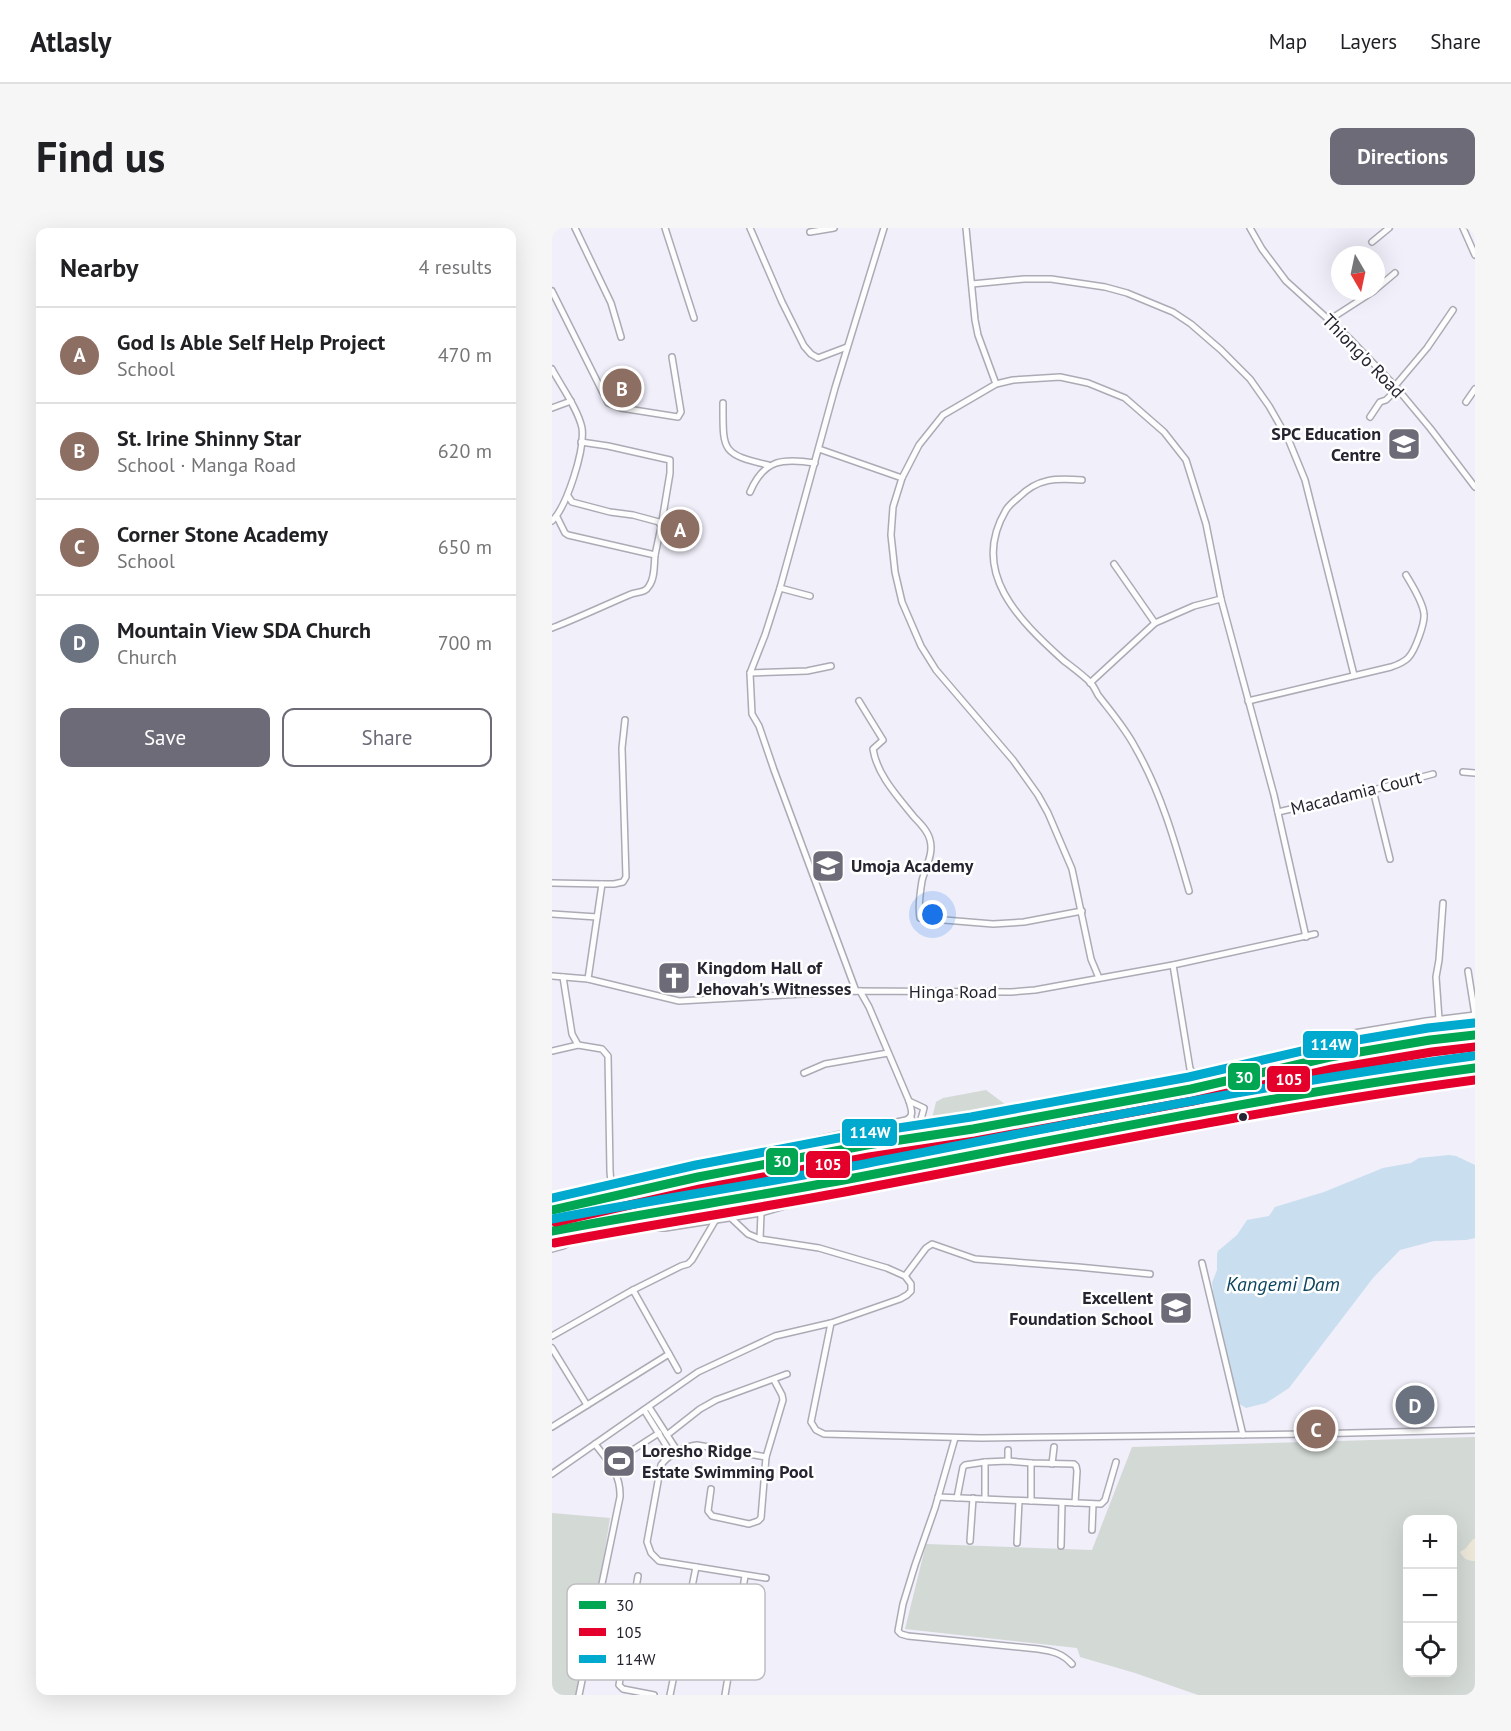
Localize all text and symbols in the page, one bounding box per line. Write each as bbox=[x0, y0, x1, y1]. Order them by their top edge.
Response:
text: Atlasly bbox=[30, 23, 112, 60]
text: Map bbox=[1269, 28, 1307, 55]
text: Layers bbox=[1340, 28, 1397, 55]
text: Share bbox=[1430, 28, 1481, 55]
button: Directions bbox=[1330, 128, 1475, 185]
text: Find us bbox=[36, 129, 165, 184]
north arrow bbox=[1331, 246, 1385, 300]
text: Nearby bbox=[60, 251, 138, 284]
text: 4 results bbox=[419, 254, 492, 280]
street label: Thiong'o Road bbox=[1317, 309, 1409, 403]
text: God Is Able Self Help Project bbox=[117, 328, 385, 356]
text: A bbox=[73, 342, 86, 368]
text: 470 m bbox=[438, 342, 492, 368]
text: School bbox=[117, 356, 175, 382]
pin: B bbox=[602, 366, 642, 410]
place label: SPC Education Centre bbox=[1271, 422, 1381, 466]
text: St. Irine Shinny Star bbox=[117, 424, 301, 452]
school or university icon: SPC Education Centre bbox=[1386, 426, 1422, 462]
text: B bbox=[74, 438, 85, 464]
text: 620 m bbox=[438, 438, 492, 464]
text: School · Manga Road bbox=[117, 452, 296, 478]
pin: A bbox=[660, 506, 700, 552]
text: Corner Stone Academy bbox=[117, 520, 328, 548]
text: C bbox=[74, 534, 85, 560]
text: 650 m bbox=[438, 534, 492, 560]
text: School bbox=[117, 548, 175, 574]
text: Mountain View SDA Church bbox=[117, 616, 371, 644]
text: D bbox=[73, 630, 86, 656]
text: 700 m bbox=[438, 630, 492, 656]
text: Church bbox=[117, 644, 177, 670]
button: Save bbox=[60, 708, 270, 767]
button: Share bbox=[282, 708, 492, 767]
street label: Macadamia Court bbox=[1288, 765, 1424, 820]
school or university icon: Umoja Academy bbox=[810, 848, 846, 884]
place label: Umoja Academy bbox=[851, 854, 974, 877]
your location bbox=[918, 900, 947, 929]
place label: Kingdom Hall of Jehovah's Witnesses bbox=[696, 956, 852, 1000]
church icon: Kingdom Hall of Jehovah's Witnesses bbox=[656, 960, 692, 996]
street label: Hinga Road bbox=[909, 980, 997, 1003]
line badge: 114W bbox=[1302, 1030, 1359, 1059]
text: 114W bbox=[1310, 1034, 1352, 1054]
line badge: 30 bbox=[1227, 1062, 1261, 1091]
line badge: 105 bbox=[1266, 1065, 1311, 1093]
text: 30 bbox=[1235, 1067, 1253, 1087]
text: 105 bbox=[1275, 1069, 1303, 1089]
unlabelled marker bbox=[1237, 1111, 1249, 1123]
line badge: 114W bbox=[841, 1118, 898, 1147]
text: 114W bbox=[849, 1122, 891, 1142]
line badge: 30 bbox=[765, 1147, 799, 1176]
line badge: 105 bbox=[805, 1150, 851, 1179]
text: 30 bbox=[773, 1151, 791, 1171]
text: 105 bbox=[814, 1154, 842, 1174]
water label: Kangemi Dam bbox=[1226, 1271, 1340, 1297]
place label: Excellent Foundation School bbox=[1009, 1286, 1154, 1330]
school or university icon: Excellent Foundation School bbox=[1158, 1290, 1194, 1326]
pin: D bbox=[1396, 1382, 1434, 1428]
pin: C bbox=[1296, 1406, 1335, 1452]
place label: Loresho Ridge Estate Swimming Pool bbox=[642, 1439, 814, 1483]
sports icon: Loresho Ridge Estate Swimming Pool bbox=[601, 1443, 637, 1479]
map controls bbox=[1403, 1515, 1457, 1677]
button: + bbox=[1403, 1515, 1457, 1569]
button: − bbox=[1403, 1569, 1457, 1623]
legend bbox=[567, 1584, 765, 1680]
text: 30 bbox=[616, 1595, 634, 1615]
text: 105 bbox=[616, 1622, 642, 1642]
button: locate bbox=[1403, 1623, 1457, 1677]
text: 114W bbox=[616, 1649, 656, 1669]

